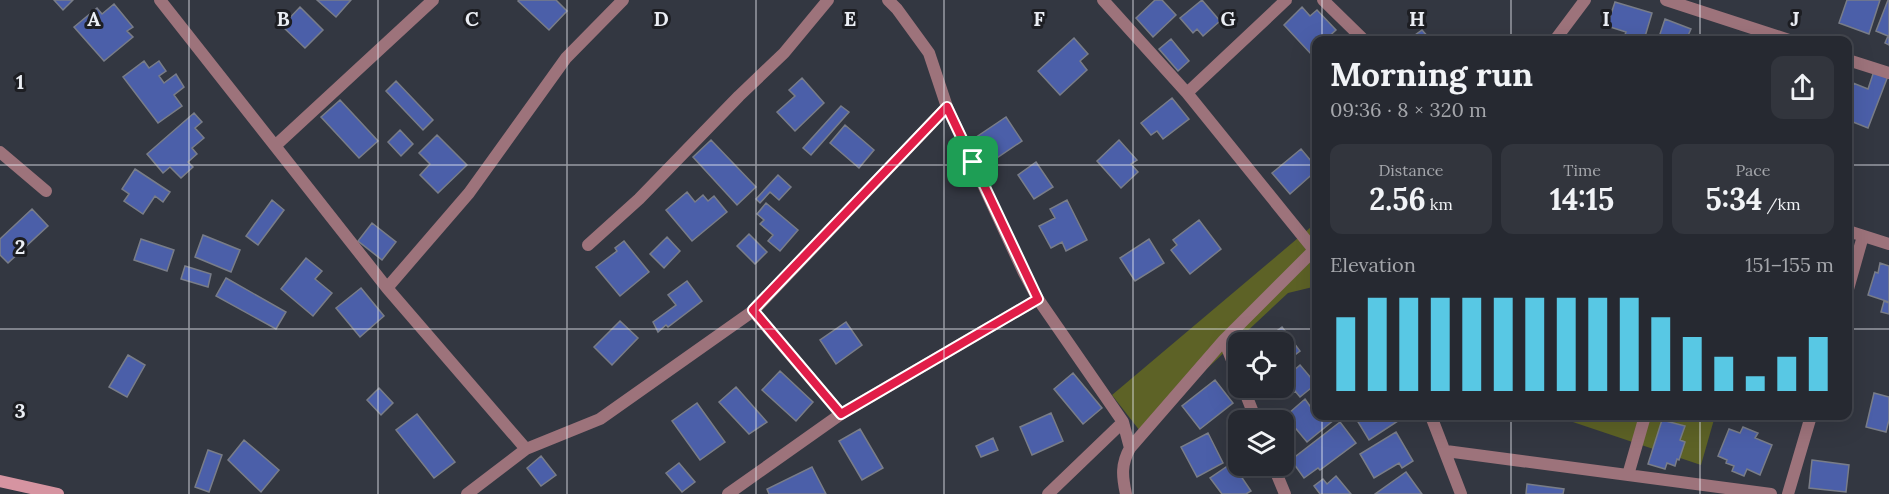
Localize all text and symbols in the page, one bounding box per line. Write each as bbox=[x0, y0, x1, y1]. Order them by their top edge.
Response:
text: A bbox=[87, 6, 101, 31]
text: B bbox=[276, 6, 290, 31]
text: C bbox=[465, 6, 479, 31]
text: D bbox=[653, 6, 669, 31]
text: E bbox=[844, 6, 856, 31]
text: F bbox=[1033, 6, 1045, 31]
text: G bbox=[1220, 6, 1236, 31]
text: H bbox=[1409, 6, 1425, 31]
text: I bbox=[1602, 6, 1610, 31]
text: J bbox=[1790, 6, 1800, 31]
text: Morning run bbox=[1330, 53, 1533, 95]
button: share bbox=[1771, 56, 1834, 119]
text: 1 bbox=[16, 69, 24, 94]
text: 09:36 · 8 × 320 m bbox=[1330, 97, 1487, 122]
pin bbox=[947, 136, 998, 187]
icon: arrive bbox=[956, 145, 989, 178]
text: Distance bbox=[1378, 160, 1444, 180]
text: Time bbox=[1563, 160, 1601, 180]
text: Pace bbox=[1736, 160, 1770, 180]
text: 2.56 bbox=[1369, 180, 1426, 218]
text: 14:15 bbox=[1550, 180, 1614, 218]
text: 5:34 bbox=[1705, 180, 1762, 218]
text: km bbox=[1426, 194, 1453, 214]
text: /km bbox=[1762, 194, 1801, 214]
text: 2 bbox=[15, 234, 25, 259]
text: Elevation bbox=[1330, 252, 1416, 277]
text: 151–155 m bbox=[1745, 252, 1834, 277]
map controls bbox=[1228, 332, 1294, 476]
button: locate bbox=[1228, 332, 1294, 398]
text: 3 bbox=[14, 398, 26, 423]
button: layers bbox=[1228, 410, 1294, 476]

